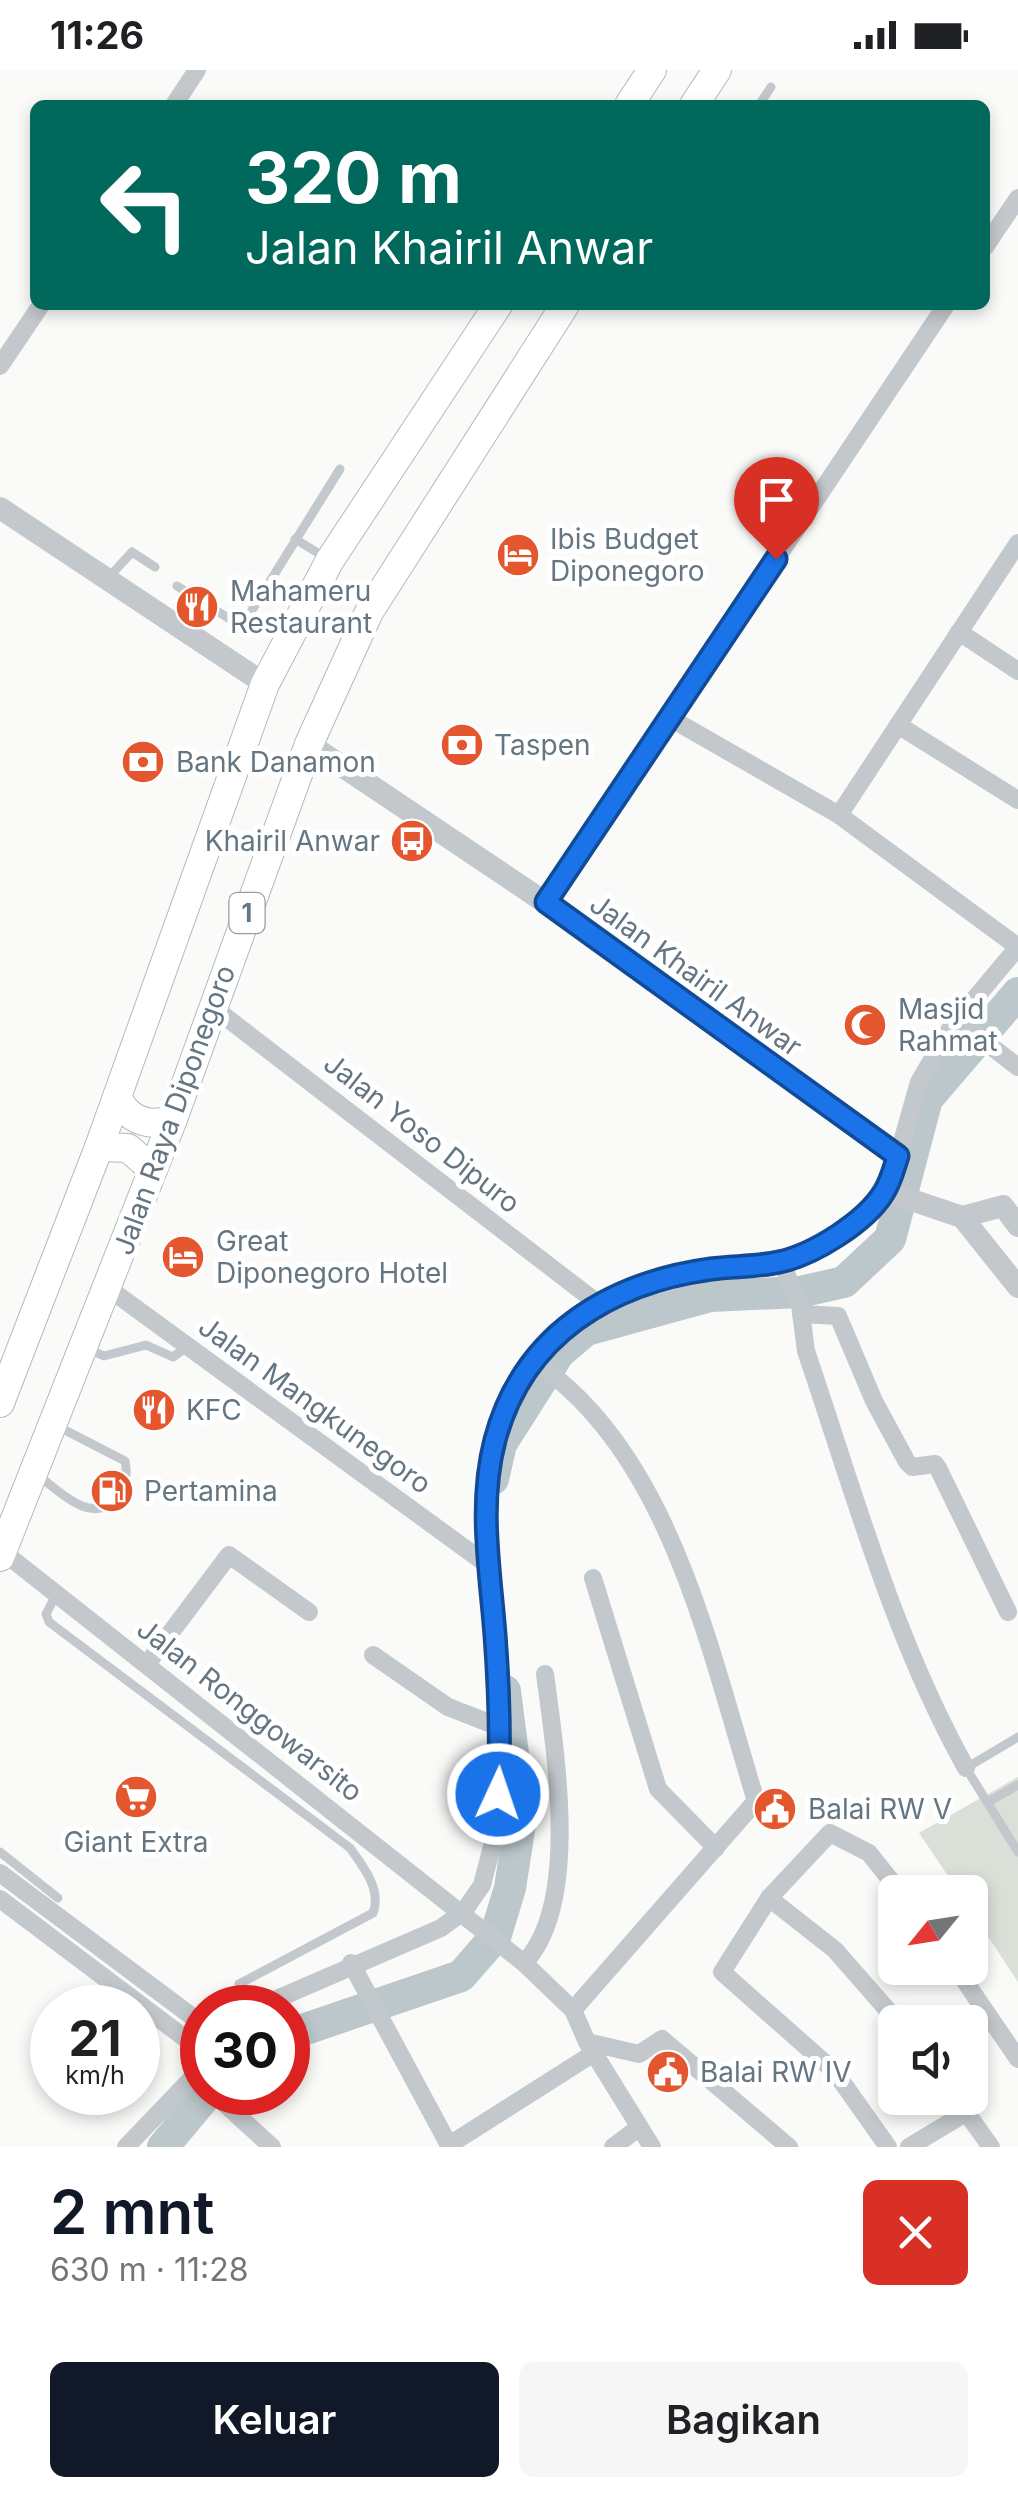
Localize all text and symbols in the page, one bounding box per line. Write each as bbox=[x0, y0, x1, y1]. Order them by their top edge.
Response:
text: 11:26 bbox=[50, 12, 144, 58]
text: 320 m bbox=[245, 135, 462, 220]
icon: left bbox=[80, 140, 210, 270]
text: Jalan Khairil Anwar bbox=[245, 220, 653, 275]
pin bbox=[734, 457, 819, 560]
icon: arrive bbox=[749, 472, 804, 527]
place label: Ibis Budget Diponegoro bbox=[550, 522, 705, 588]
hotel icon: Ibis Budget Diponegoro bbox=[495, 532, 541, 578]
place label: Mahameru Restaurant bbox=[230, 574, 372, 640]
restaurant icon: Mahameru Restaurant bbox=[174, 584, 220, 630]
bank icon: Taspen bbox=[439, 722, 485, 768]
place label: Taspen bbox=[494, 728, 591, 762]
bank icon: Bank Danamon bbox=[120, 739, 166, 785]
place label: Bank Danamon bbox=[176, 745, 376, 779]
bus stop icon: Khairil Anwar bbox=[389, 818, 435, 864]
place label: Khairil Anwar bbox=[205, 824, 380, 858]
street label: Jalan Khairil Anwar bbox=[583, 887, 809, 1063]
road number: 1 bbox=[230, 893, 264, 933]
street label: Jalan Raya Diponegoro bbox=[106, 961, 242, 1259]
place label: Masjid Rahmat bbox=[898, 992, 998, 1058]
mosque icon: Masjid Rahmat bbox=[842, 1002, 888, 1048]
street label: Jalan Yoso Dipuro bbox=[317, 1046, 527, 1220]
place label: Great Diponegoro Hotel bbox=[216, 1224, 448, 1290]
hotel icon: Great Diponegoro Hotel bbox=[160, 1234, 206, 1280]
street label: Jalan Mangkunegoro bbox=[192, 1309, 438, 1501]
restaurant icon: KFC bbox=[131, 1387, 177, 1433]
place label: KFC bbox=[186, 1393, 242, 1427]
fuel station icon: Pertamina bbox=[89, 1468, 135, 1514]
place label: Pertamina bbox=[144, 1474, 278, 1508]
street label: Jalan Ronggowarsito bbox=[131, 1611, 369, 1809]
position arrow bbox=[446, 1742, 550, 1846]
supermarket icon: Giant Extra bbox=[113, 1774, 159, 1820]
public building icon: Balai RW V bbox=[752, 1786, 798, 1832]
place label: Balai RW V bbox=[808, 1792, 952, 1826]
place label: Giant Extra bbox=[63, 1825, 209, 1859]
north arrow bbox=[878, 1875, 988, 1985]
map controls bbox=[878, 1875, 988, 2115]
speed limit sign: 30 bbox=[180, 1985, 310, 2115]
button: sound bbox=[878, 2005, 988, 2115]
text: 21 bbox=[68, 2008, 122, 2068]
public building icon: Balai RW IV bbox=[645, 2049, 691, 2095]
place label: Balai RW IV bbox=[700, 2055, 852, 2089]
text: km/h bbox=[65, 2060, 125, 2090]
text: 2 mnt bbox=[50, 2176, 214, 2248]
button: close bbox=[863, 2180, 968, 2285]
text: 630 m · 11:28 bbox=[50, 2250, 249, 2289]
button: Keluar bbox=[50, 2362, 499, 2477]
button: Bagikan bbox=[519, 2362, 968, 2477]

